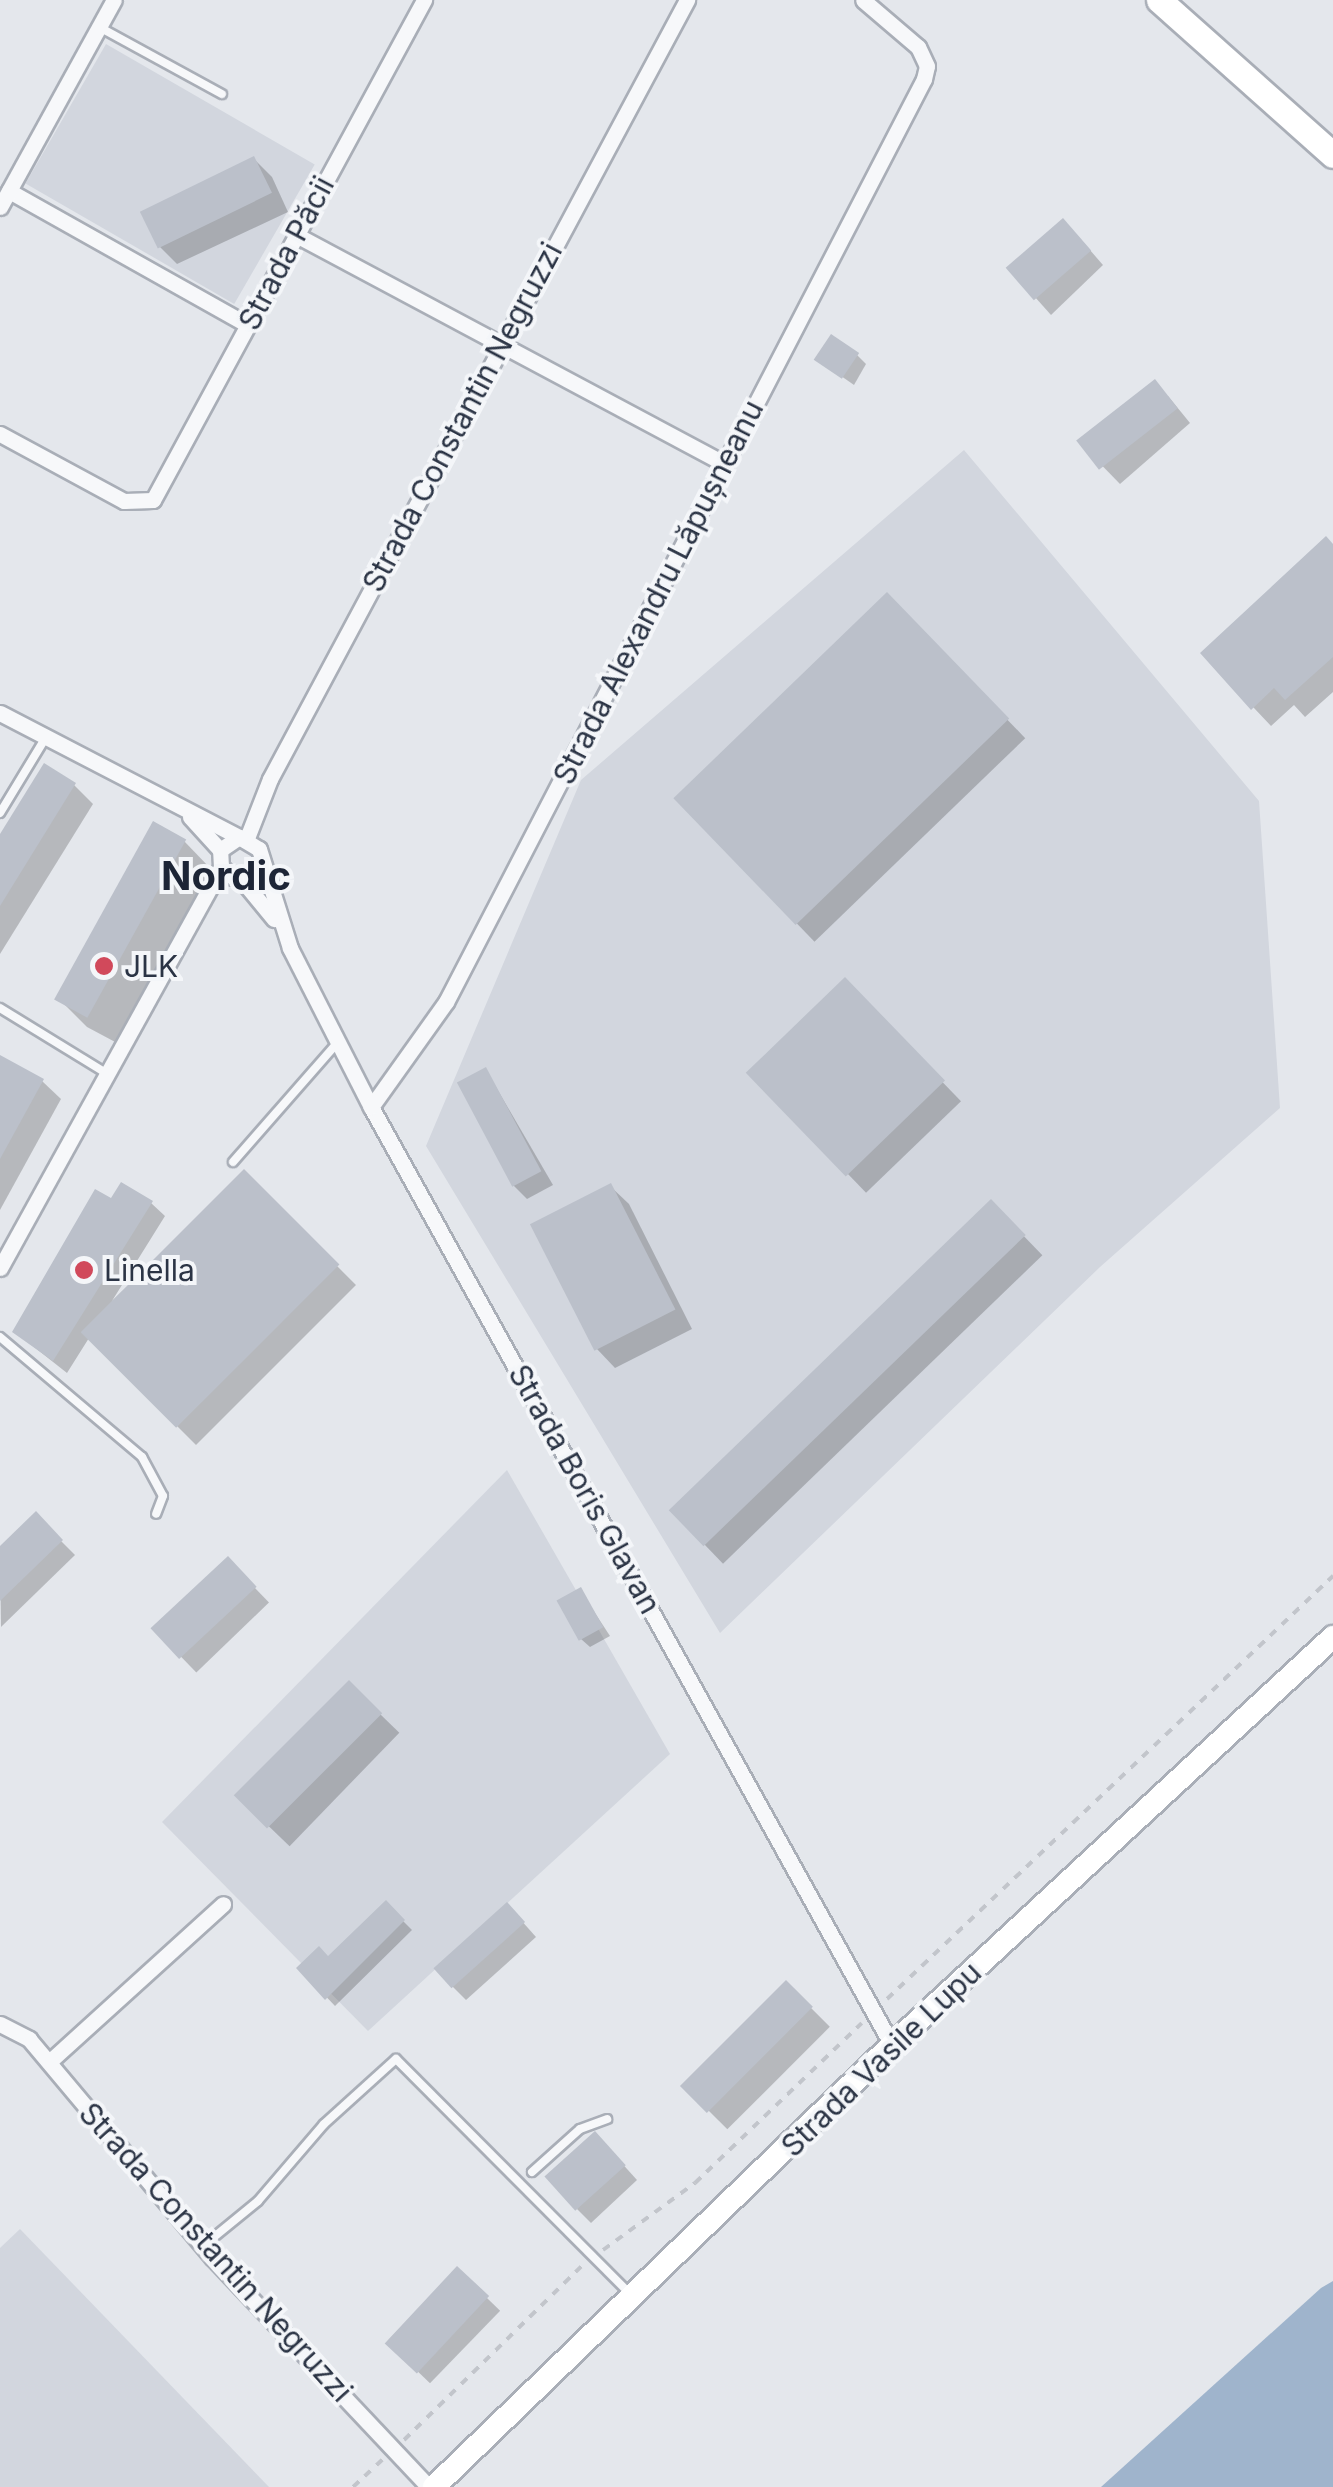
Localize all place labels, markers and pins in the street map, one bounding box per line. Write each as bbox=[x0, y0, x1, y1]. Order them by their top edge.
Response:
place label: JLK bbox=[124, 948, 178, 984]
marker: JLK bbox=[93, 955, 115, 977]
place label: Linella bbox=[104, 1252, 195, 1288]
marker: Linella bbox=[73, 1259, 95, 1281]

